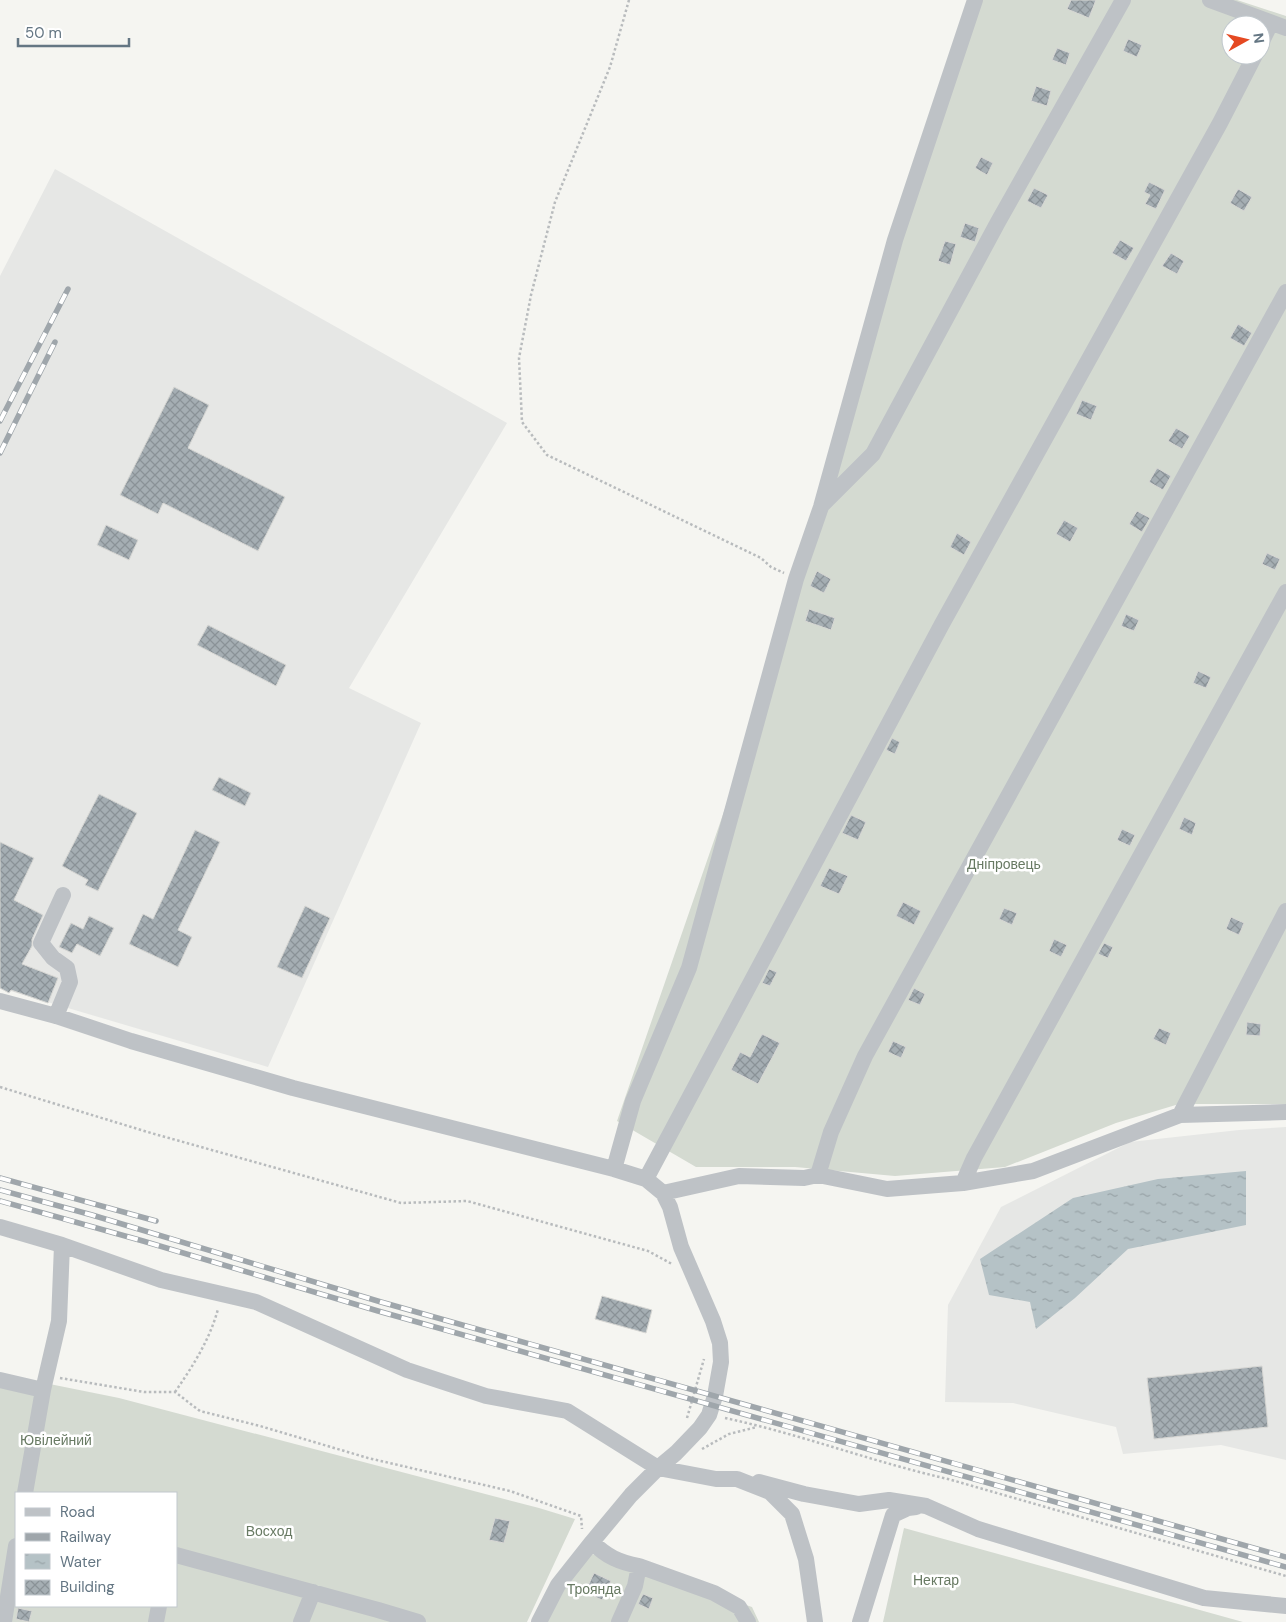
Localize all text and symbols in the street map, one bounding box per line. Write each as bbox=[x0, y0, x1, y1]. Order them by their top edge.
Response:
scale bar bbox=[18, 15, 129, 47]
north arrow bbox=[1221, 15, 1271, 65]
text: 50 m bbox=[25, 23, 62, 43]
text: N bbox=[1249, 32, 1268, 45]
park label: Дніпровець bbox=[967, 855, 1041, 873]
park label: Ювілейний bbox=[20, 1431, 92, 1449]
legend bbox=[15, 1492, 178, 1607]
text: Road bbox=[60, 1502, 95, 1522]
park label: Восход bbox=[246, 1522, 292, 1540]
text: Railway bbox=[60, 1527, 112, 1547]
text: Water bbox=[60, 1552, 102, 1572]
park label: Нектар bbox=[913, 1571, 959, 1589]
text: Building bbox=[60, 1577, 115, 1597]
park label: Троянда bbox=[567, 1580, 622, 1598]

